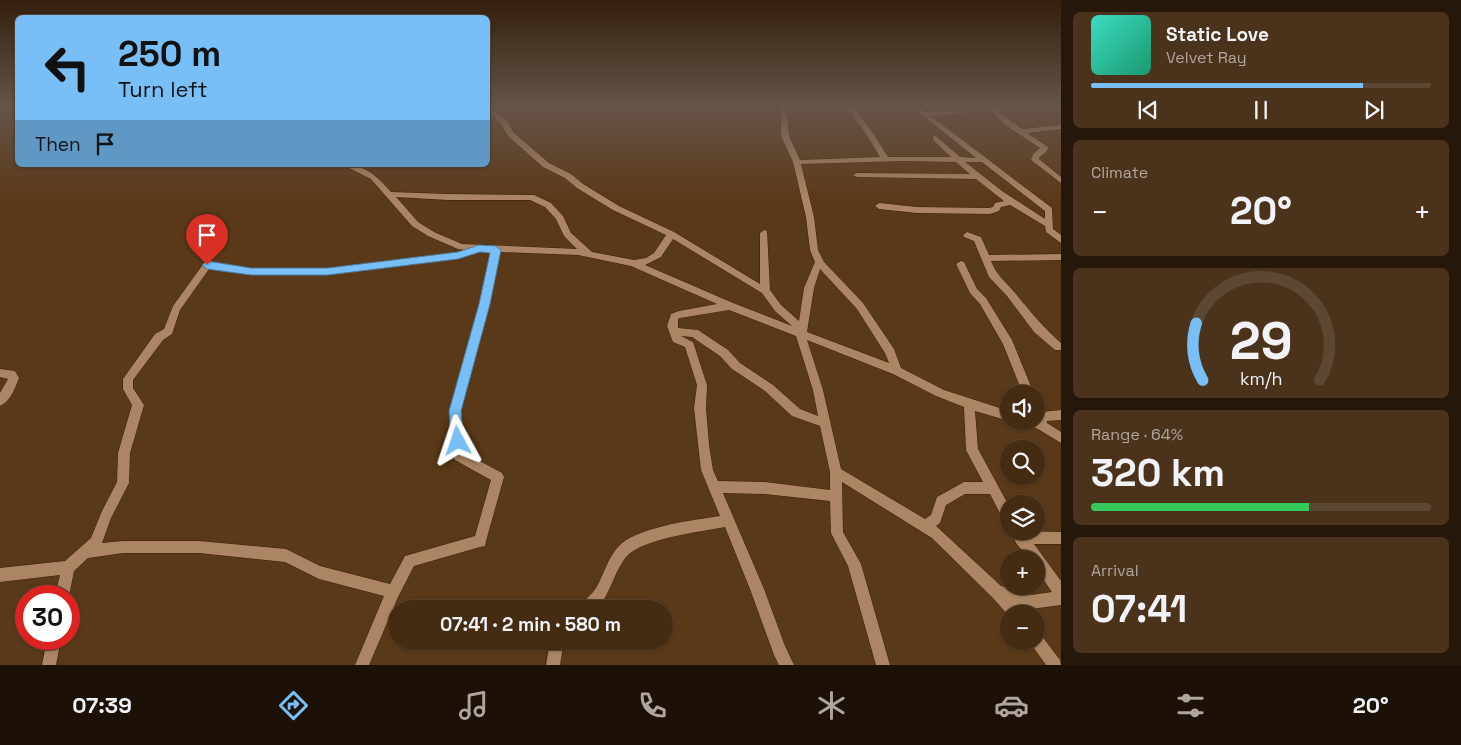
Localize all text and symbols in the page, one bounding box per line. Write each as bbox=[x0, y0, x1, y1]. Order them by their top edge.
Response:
text: Static Love bbox=[1166, 22, 1269, 47]
text: 250 m bbox=[118, 32, 221, 76]
icon: left bbox=[35, 35, 100, 100]
text: Velvet Ray bbox=[1166, 47, 1247, 68]
text: Turn left bbox=[118, 75, 208, 103]
icon: previous bbox=[1134, 96, 1162, 124]
icon: pause bbox=[1247, 96, 1275, 124]
icon: next bbox=[1360, 96, 1388, 124]
icon: arrive bbox=[91, 130, 119, 158]
text: Then bbox=[35, 132, 81, 157]
text: Climate bbox=[1091, 162, 1148, 183]
text: 20° bbox=[1230, 187, 1292, 235]
text: − bbox=[1091, 194, 1108, 230]
text: + bbox=[1414, 194, 1431, 230]
pin bbox=[186, 214, 228, 265]
icon: arrive bbox=[193, 221, 221, 249]
text: 29 bbox=[1230, 308, 1292, 374]
text: km/h bbox=[1240, 367, 1282, 390]
map controls bbox=[1000, 385, 1045, 650]
button: sound bbox=[1000, 385, 1045, 430]
position arrow bbox=[431, 414, 483, 466]
text: Range · 64% bbox=[1091, 424, 1183, 445]
button: search bbox=[1000, 440, 1045, 485]
text: 320 km bbox=[1091, 449, 1225, 497]
button: layers bbox=[1000, 495, 1045, 540]
button: + bbox=[1000, 550, 1045, 595]
text: Arrival bbox=[1091, 560, 1139, 581]
speed limit sign: 30 bbox=[15, 585, 80, 650]
text: 07:41 bbox=[1091, 585, 1187, 633]
button: − bbox=[1000, 605, 1045, 650]
text: 07:41 · 2 min · 580 m bbox=[440, 612, 621, 637]
icon: directions bbox=[276, 688, 311, 723]
icon: music bbox=[456, 688, 491, 723]
icon: phone bbox=[635, 688, 670, 723]
icon: climate bbox=[814, 688, 849, 723]
icon: car bbox=[994, 688, 1029, 723]
icon: filters bbox=[1173, 688, 1208, 723]
text: 07:39 bbox=[72, 691, 132, 719]
text: 20° bbox=[1353, 691, 1389, 719]

